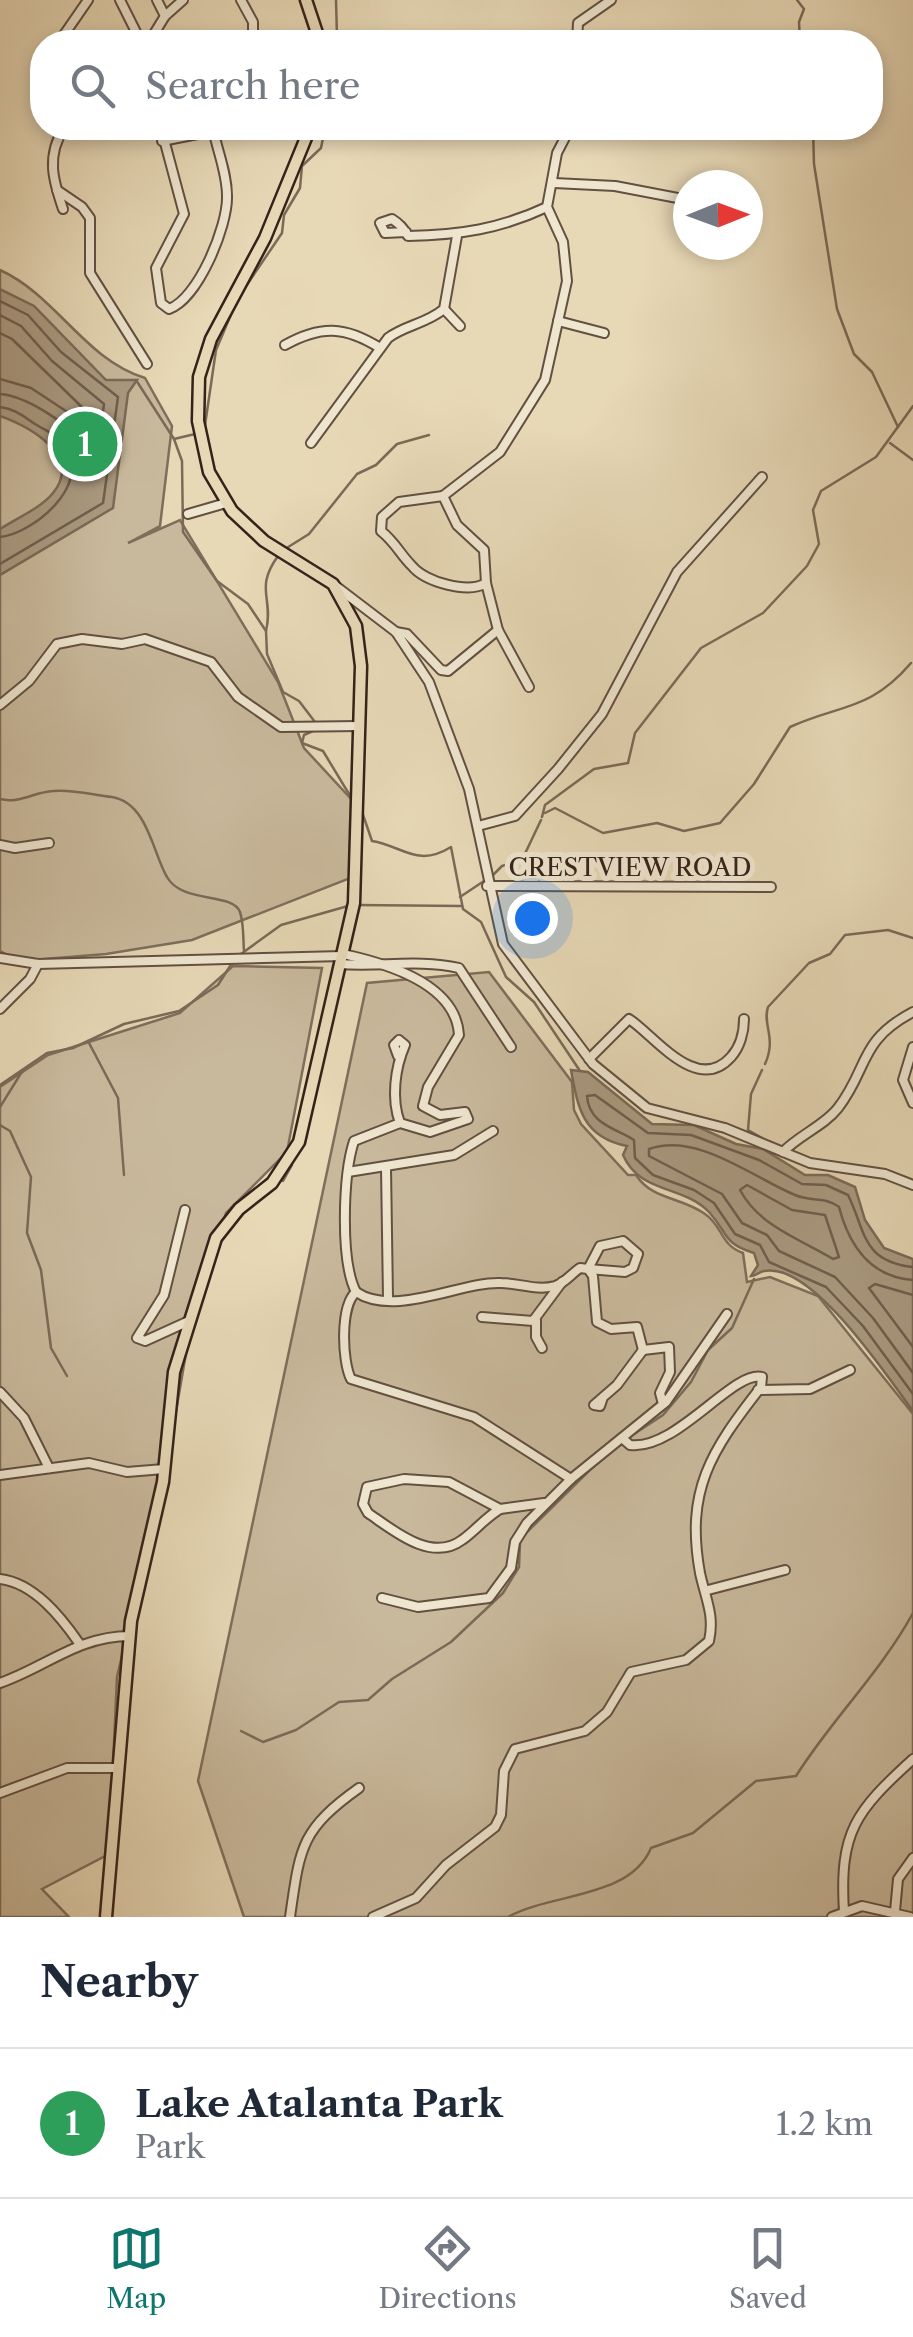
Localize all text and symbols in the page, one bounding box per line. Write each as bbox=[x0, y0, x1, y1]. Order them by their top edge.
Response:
search box bbox=[30, 30, 883, 140]
icon: search bbox=[65, 58, 120, 113]
text: Search here bbox=[145, 62, 360, 109]
north arrow bbox=[673, 170, 763, 260]
pin: 1 bbox=[52, 406, 118, 482]
street label: CRESTVIEW ROAD bbox=[508, 852, 752, 883]
your location bbox=[507, 893, 558, 944]
text: Nearby bbox=[40, 1956, 198, 2008]
text: Lake Atalanta Park bbox=[135, 2080, 503, 2127]
text: 1 bbox=[65, 2104, 80, 2143]
text: 1.2 km bbox=[776, 2104, 873, 2143]
text: Park bbox=[135, 2127, 205, 2166]
tab: Map bbox=[106, 2221, 166, 2315]
tab: Directions bbox=[378, 2221, 517, 2315]
tab: Saved bbox=[729, 2221, 807, 2315]

